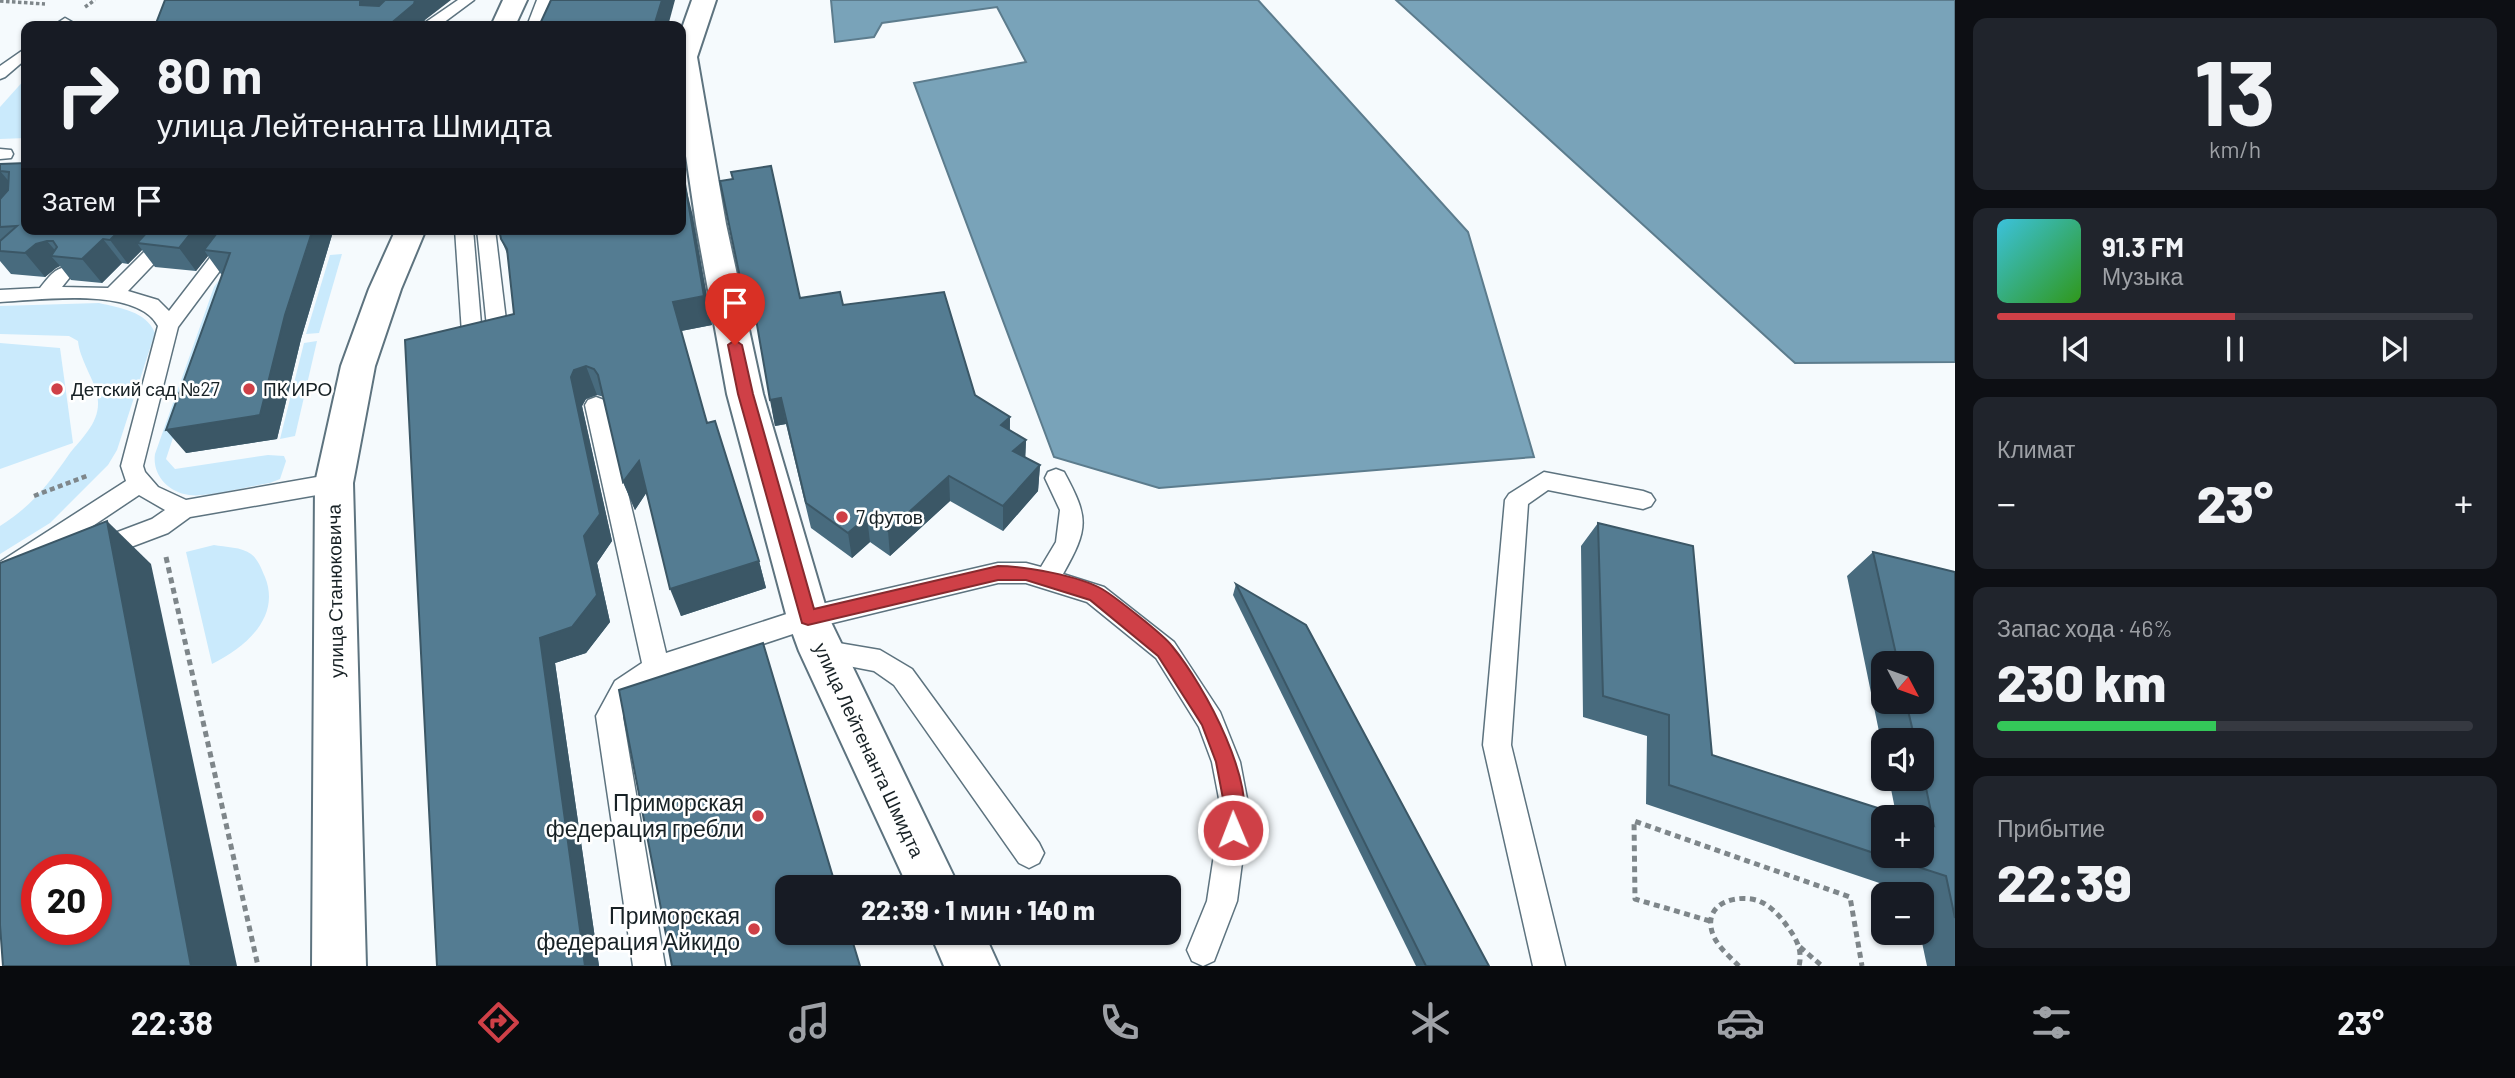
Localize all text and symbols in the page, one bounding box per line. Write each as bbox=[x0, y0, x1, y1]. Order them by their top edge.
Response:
text: 13 bbox=[2194, 35, 2276, 144]
text: 80 m bbox=[157, 45, 262, 104]
icon: right bbox=[42, 49, 133, 140]
text: улица Лейтенанта Шмидта bbox=[157, 105, 552, 143]
text: km/h bbox=[2209, 135, 2261, 163]
icon: arrive bbox=[130, 182, 168, 220]
text: Затем bbox=[42, 185, 116, 216]
text: 91.3 FM bbox=[2102, 231, 2184, 262]
text: Музыка bbox=[2102, 262, 2183, 290]
pin bbox=[705, 273, 765, 345]
icon: arrive bbox=[716, 284, 754, 322]
icon: previous bbox=[2057, 330, 2095, 368]
icon: pause bbox=[2216, 330, 2254, 368]
icon: next bbox=[2375, 330, 2413, 368]
place label: Детский сад №27 bbox=[71, 377, 220, 400]
place label: ПК ИРО bbox=[263, 377, 332, 400]
marker: Детский сад №27 bbox=[49, 381, 65, 397]
marker: ПК ИРО bbox=[241, 381, 257, 397]
text: Климат bbox=[1997, 435, 2075, 463]
text: 23° bbox=[2197, 471, 2273, 533]
text: − bbox=[1997, 479, 2016, 525]
text: + bbox=[2454, 479, 2473, 525]
street label: улица Станюковича bbox=[321, 503, 348, 678]
place label: 7 футов bbox=[856, 505, 923, 528]
marker: 7 футов bbox=[834, 509, 850, 525]
text: Запас хода · 46% bbox=[1997, 614, 2173, 642]
street label: улица Лейтенанта Шмидта bbox=[810, 639, 930, 861]
text: 230 km bbox=[1997, 650, 2166, 712]
north arrow bbox=[1871, 651, 1934, 714]
map controls bbox=[1871, 651, 1934, 945]
button: sound bbox=[1871, 728, 1934, 791]
place label: Приморская федерация гребли bbox=[546, 788, 744, 842]
position arrow bbox=[1196, 793, 1270, 867]
button: + bbox=[1871, 805, 1934, 868]
marker: Приморская федерация гребли bbox=[750, 808, 766, 824]
text: Прибытие bbox=[1997, 814, 2105, 842]
text: 22:39 bbox=[1997, 850, 2132, 912]
speed limit sign: 20 bbox=[21, 854, 112, 945]
button: − bbox=[1871, 882, 1934, 945]
text: 22:39 · 1 мин · 140 m bbox=[861, 894, 1095, 925]
place label: Приморская федерация Айкидо bbox=[537, 901, 740, 955]
marker: Приморская федерация Айкидо bbox=[746, 921, 762, 937]
icon: directions bbox=[474, 998, 523, 1047]
icon: music bbox=[785, 998, 834, 1047]
icon: phone bbox=[1095, 998, 1144, 1047]
icon: climate bbox=[1406, 998, 1455, 1047]
icon: car bbox=[1716, 998, 1765, 1047]
icon: filters bbox=[2027, 998, 2076, 1047]
text: 22:38 bbox=[131, 1003, 213, 1041]
text: 23° bbox=[2337, 1003, 2384, 1041]

